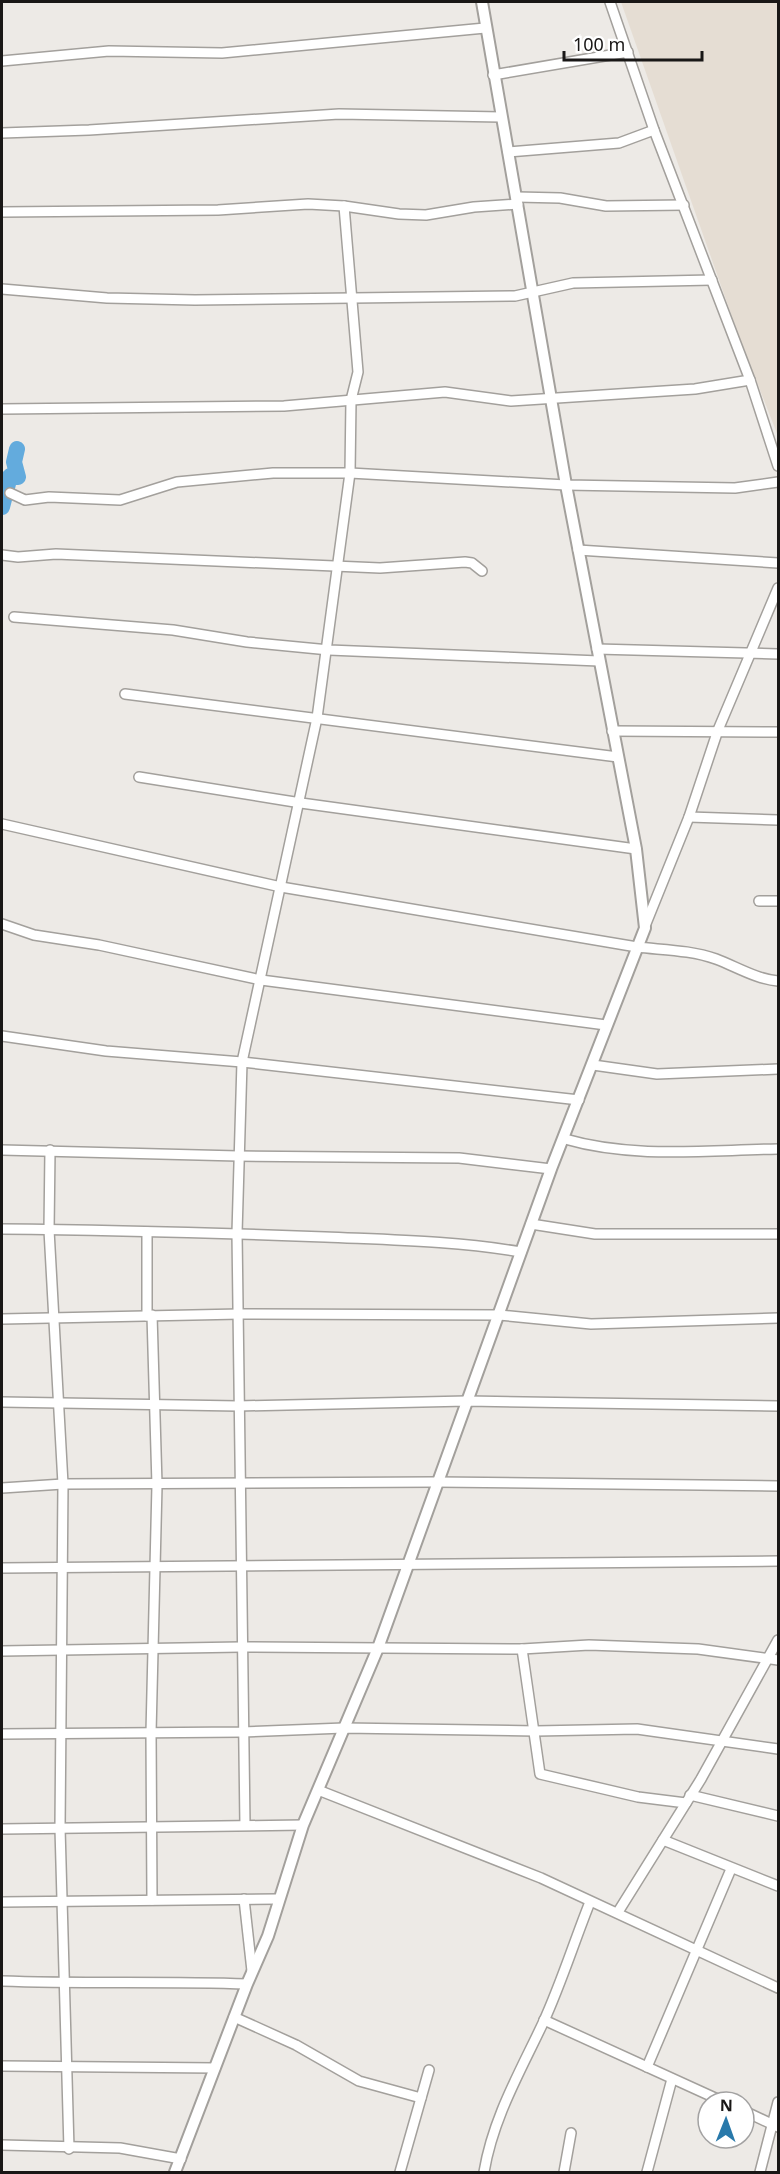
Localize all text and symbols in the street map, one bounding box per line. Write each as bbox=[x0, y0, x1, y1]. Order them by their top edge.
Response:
scale bar bbox=[564, 24, 702, 62]
text: 100 m bbox=[573, 32, 625, 56]
north arrow bbox=[696, 2090, 756, 2150]
text: N bbox=[720, 2094, 733, 2116]

